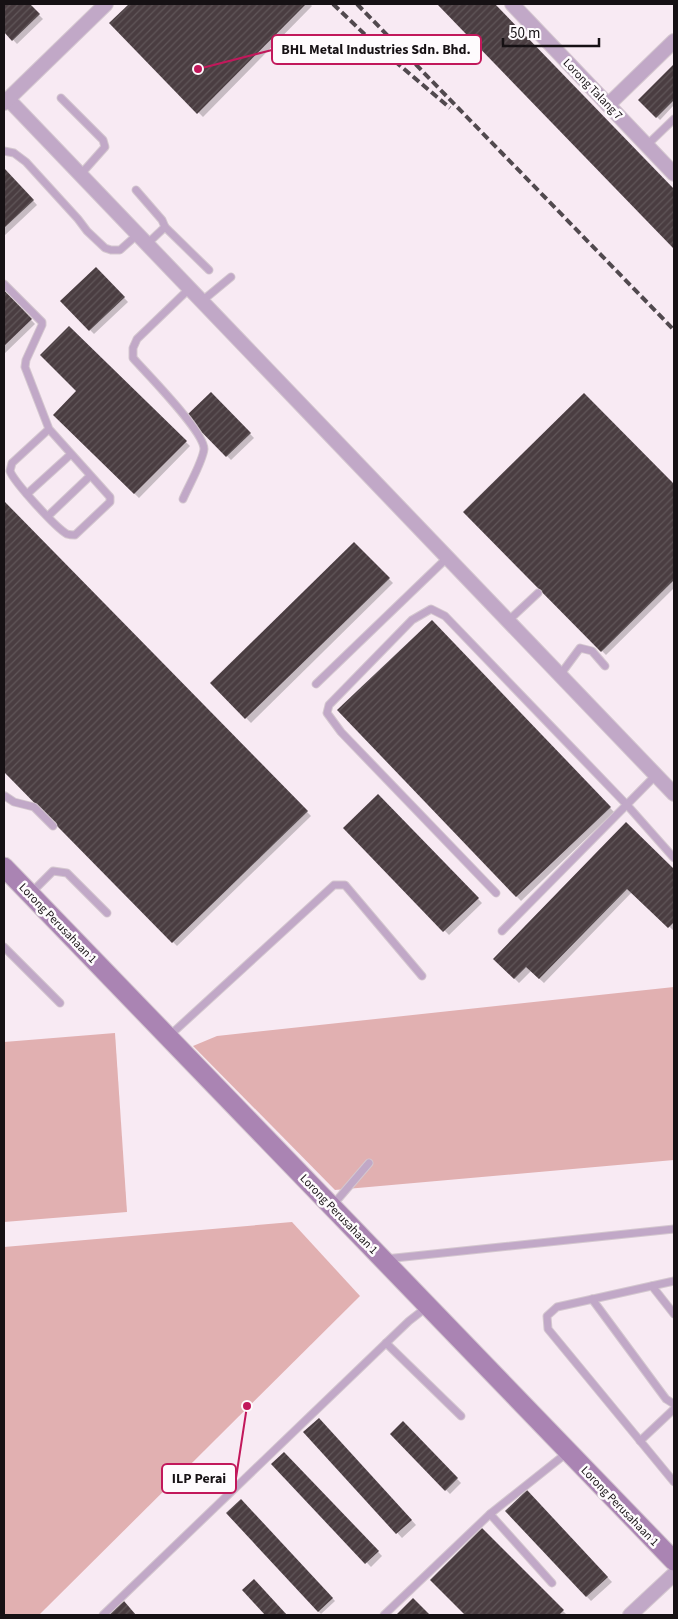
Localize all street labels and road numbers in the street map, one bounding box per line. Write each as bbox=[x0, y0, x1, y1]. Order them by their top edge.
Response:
street label: Lorong Talang 7 bbox=[559, 55, 626, 124]
street label: Lorong Perusahaan 1 bbox=[15, 879, 100, 967]
street label: Lorong Perusahaan 1 bbox=[296, 1170, 381, 1258]
street label: Lorong Perusahaan 1 bbox=[577, 1462, 662, 1550]

